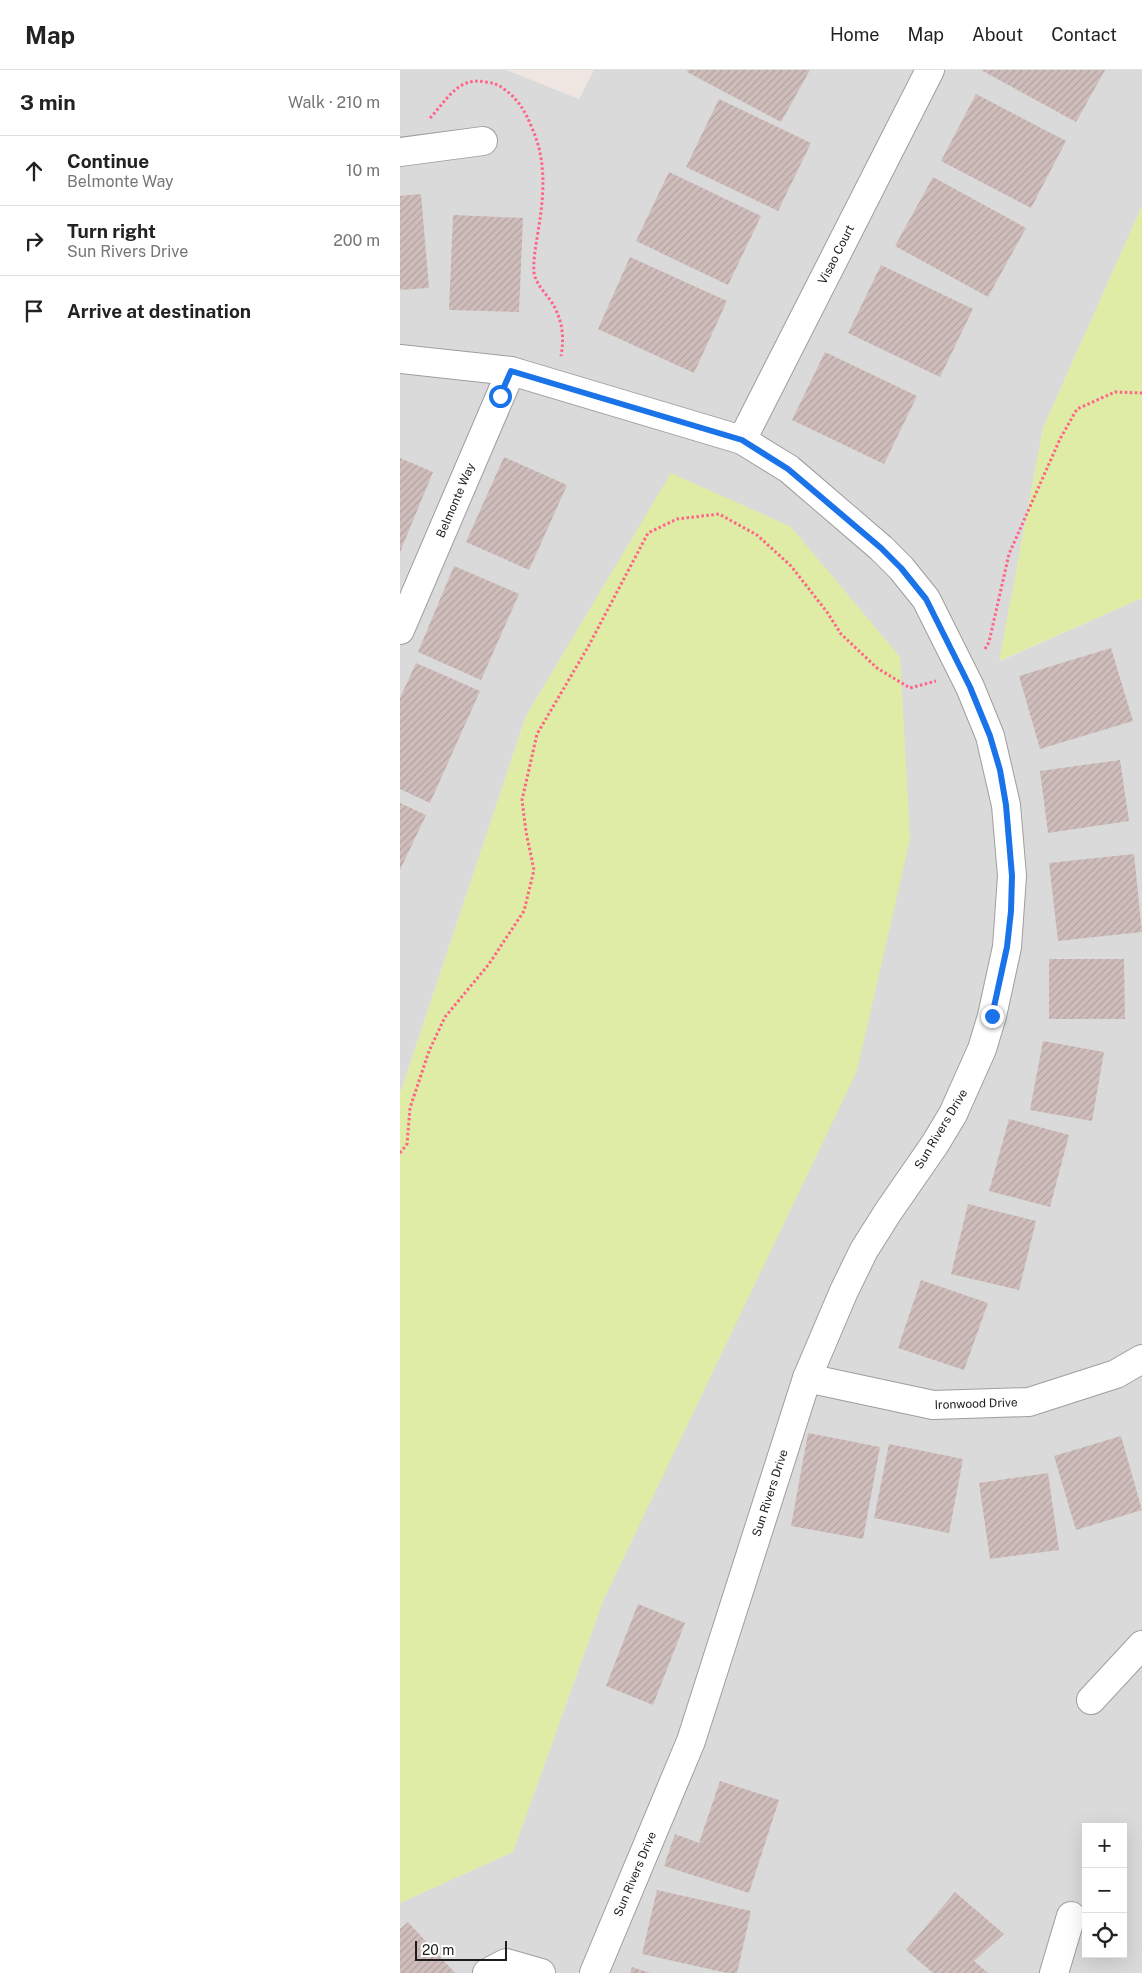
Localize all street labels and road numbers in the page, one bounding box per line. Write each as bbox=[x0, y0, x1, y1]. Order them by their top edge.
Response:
street label: Visao Court bbox=[815, 222, 857, 287]
street label: Belmonte Way bbox=[433, 460, 478, 540]
street label: Sun Rivers Drive bbox=[912, 1086, 971, 1172]
street label: Ironwood Drive bbox=[934, 1395, 1018, 1412]
street label: Sun Rivers Drive bbox=[749, 1447, 791, 1538]
street label: Sun Rivers Drive bbox=[611, 1829, 659, 1919]

